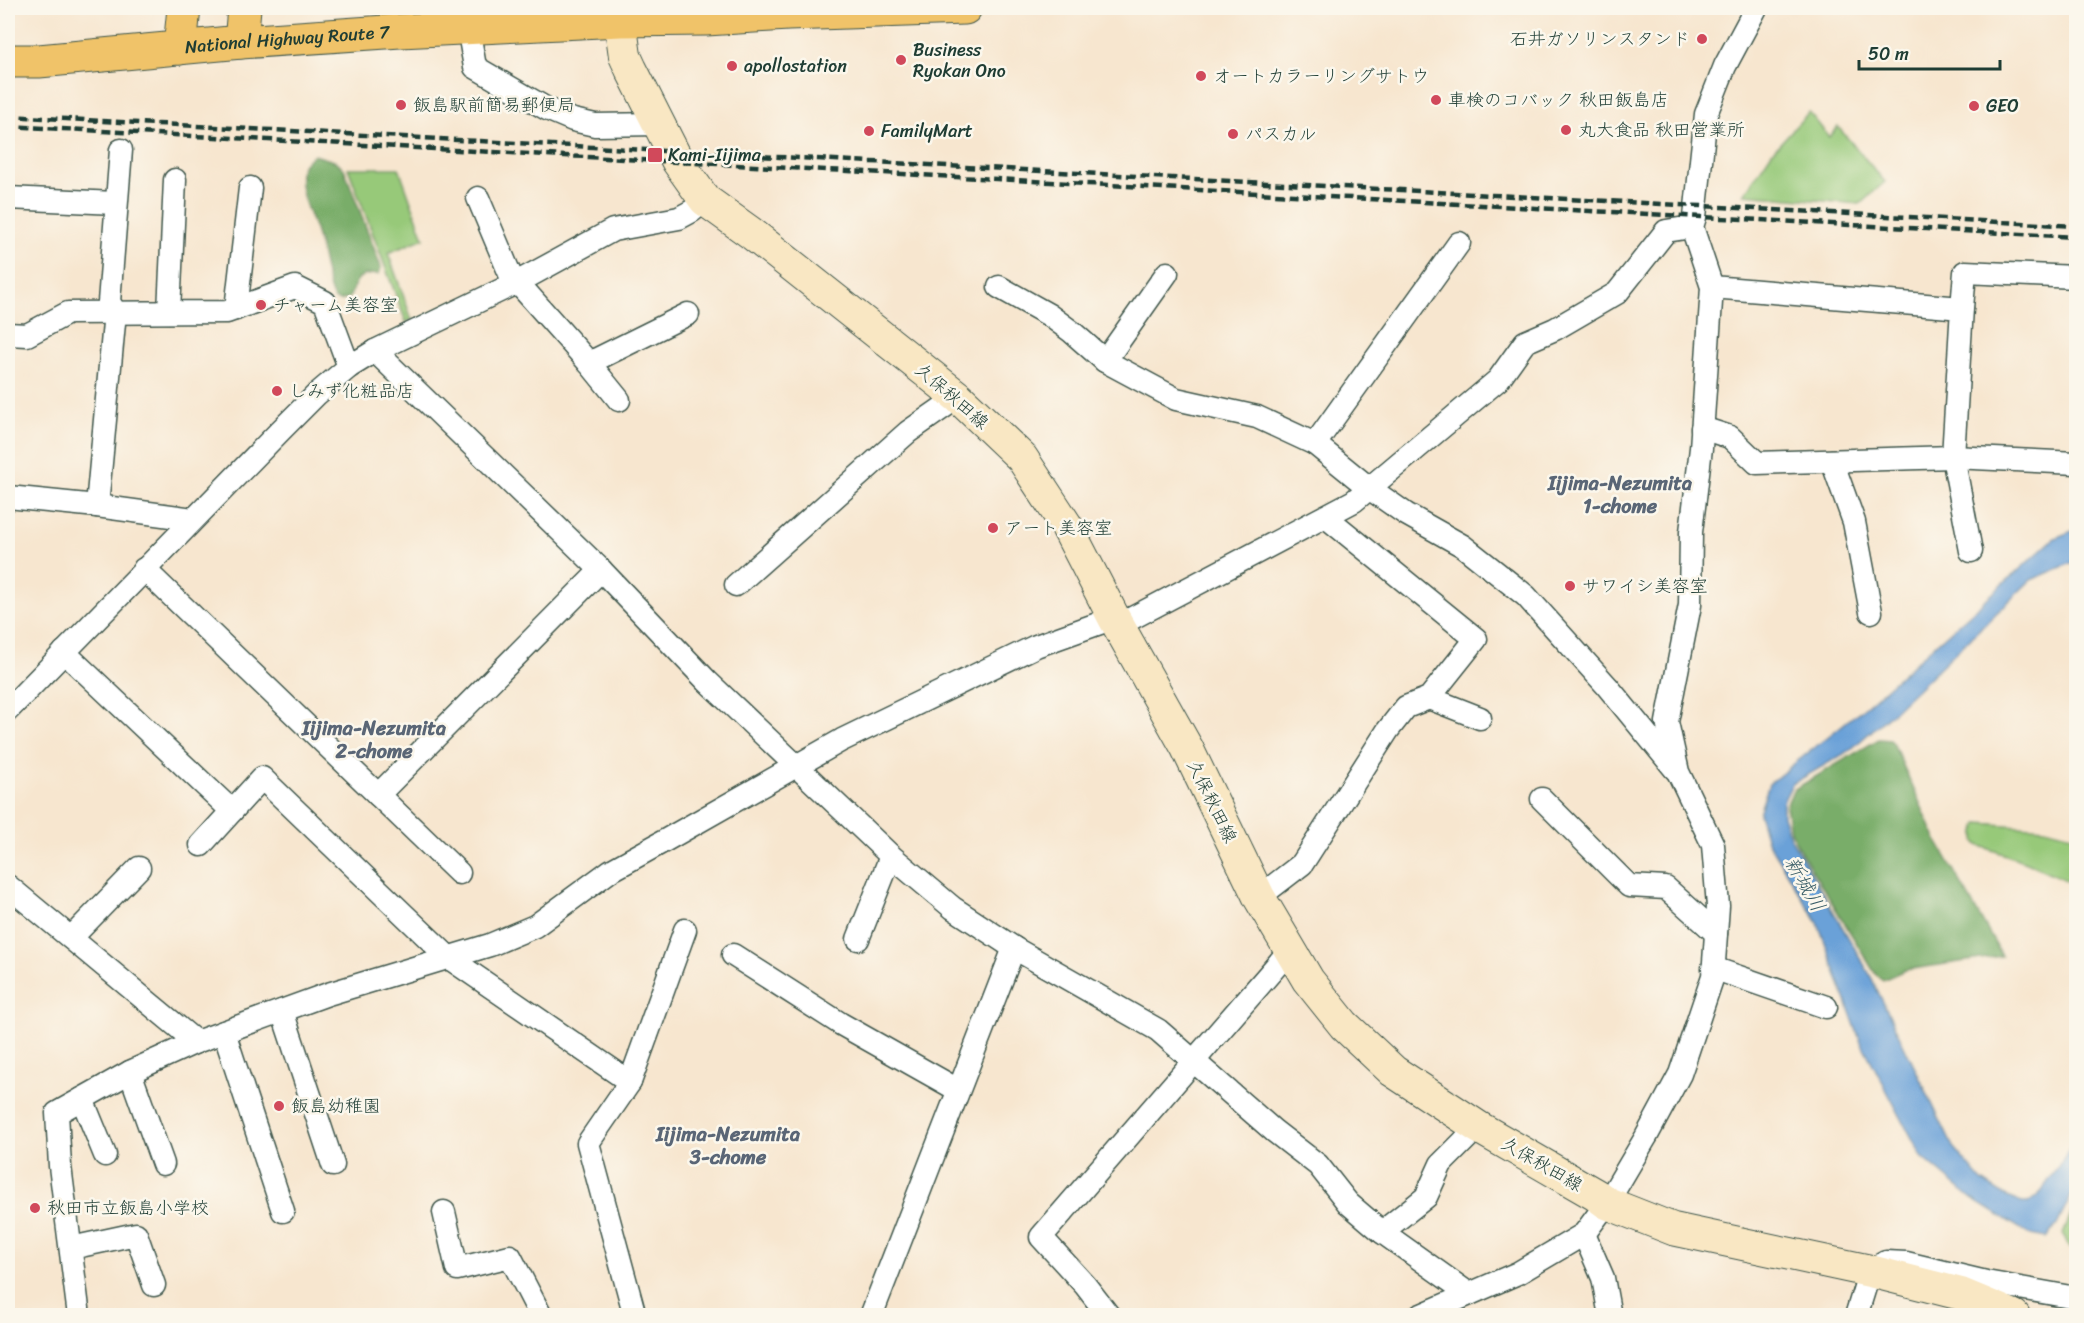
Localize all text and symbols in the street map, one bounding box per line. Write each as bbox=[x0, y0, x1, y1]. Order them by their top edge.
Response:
street label: National Highway Route 7 bbox=[183, 16, 392, 63]
place label: 石井ガソリンスタンド bbox=[1510, 23, 1690, 55]
marker: 石井ガソリンスタンド bbox=[1695, 32, 1709, 46]
scale bar bbox=[1859, 33, 2000, 71]
place label: Business Ryokan Ono bbox=[913, 34, 1006, 87]
text: 50 m bbox=[1868, 38, 1909, 70]
place label: apollostation bbox=[744, 50, 847, 82]
marker: Business Ryokan Ono bbox=[894, 53, 908, 67]
marker: apollostation bbox=[725, 59, 739, 73]
place label: オートカラーリングサトウ bbox=[1213, 60, 1429, 92]
marker: オートカラーリングサトウ bbox=[1194, 69, 1208, 83]
place label: 車検のコバック 秋田飯島店 bbox=[1448, 84, 1669, 116]
place label: 飯島駅前簡易郵便局 bbox=[413, 89, 575, 121]
place label: GEO bbox=[1986, 90, 2019, 122]
marker: 車検のコバック 秋田飯島店 bbox=[1429, 93, 1443, 107]
marker: 飯島駅前簡易郵便局 bbox=[394, 98, 408, 112]
marker: GEO bbox=[1967, 99, 1981, 113]
place label: 丸大食品 秋田営業所 bbox=[1578, 114, 1745, 146]
place label: FamilyMart bbox=[881, 115, 973, 147]
place label: パスカル bbox=[1245, 118, 1316, 150]
marker: 丸大食品 秋田営業所 bbox=[1559, 123, 1573, 137]
marker: FamilyMart bbox=[862, 124, 876, 138]
marker: パスカル bbox=[1226, 127, 1240, 141]
place label: Kami-Iijima bbox=[668, 139, 762, 171]
marker: Kami-Iijima bbox=[646, 146, 664, 164]
place label: チャーム美容室 bbox=[273, 289, 398, 321]
marker: チャーム美容室 bbox=[254, 298, 268, 312]
street label: 久保秋田線 bbox=[908, 354, 996, 438]
place label: しみず化粧品店 bbox=[289, 375, 414, 407]
marker: しみず化粧品店 bbox=[270, 384, 284, 398]
district label: Iijima-Nezumita 1-chome bbox=[1547, 466, 1692, 524]
place label: アート美容室 bbox=[1005, 512, 1112, 544]
marker: アート美容室 bbox=[986, 521, 1000, 535]
place label: サワイシ美容室 bbox=[1582, 570, 1708, 602]
marker: サワイシ美容室 bbox=[1563, 579, 1577, 593]
district label: Iijima-Nezumita 2-chome bbox=[301, 711, 446, 769]
street label: 久保秋田線 bbox=[1178, 754, 1246, 848]
water label: 新城川 bbox=[1775, 849, 1835, 919]
place label: 飯島幼稚園 bbox=[291, 1090, 381, 1122]
marker: 飯島幼稚園 bbox=[272, 1099, 286, 1113]
district label: Iijima-Nezumita 3-chome bbox=[655, 1117, 800, 1175]
street label: 久保秋田線 bbox=[1495, 1128, 1589, 1200]
place label: 秋田市立飯島小学校 bbox=[47, 1192, 209, 1224]
marker: 秋田市立飯島小学校 bbox=[28, 1201, 42, 1215]

